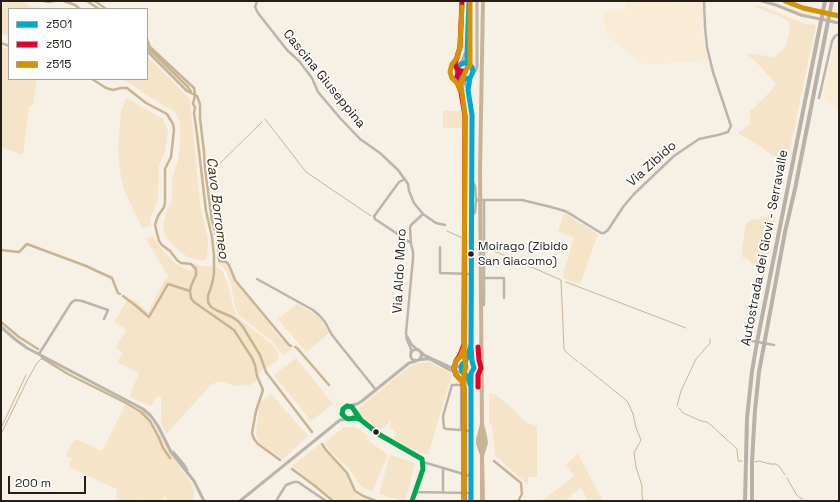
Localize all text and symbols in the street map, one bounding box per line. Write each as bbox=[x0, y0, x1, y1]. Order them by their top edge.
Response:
legend bbox=[8, 8, 148, 80]
text: z501 bbox=[46, 16, 72, 32]
street label: Cascina Giuseppina bbox=[280, 27, 368, 131]
text: z510 bbox=[46, 36, 72, 52]
text: z515 bbox=[46, 56, 71, 72]
street label: Via Zibido bbox=[624, 138, 680, 190]
street label: Autostrada dei Giovi - Serravalle bbox=[738, 149, 792, 347]
water label: Cavo Borromeo bbox=[202, 156, 232, 260]
street label: Via Aldo Moro bbox=[390, 228, 410, 314]
place label: Moirago (Zibido San Giacomo) bbox=[478, 240, 568, 268]
marker: Moirago (Zibido San Giacomo) bbox=[466, 249, 476, 259]
unlabelled marker bbox=[371, 427, 381, 437]
scale bar bbox=[10, 468, 88, 494]
text: 200 m bbox=[15, 475, 51, 491]

